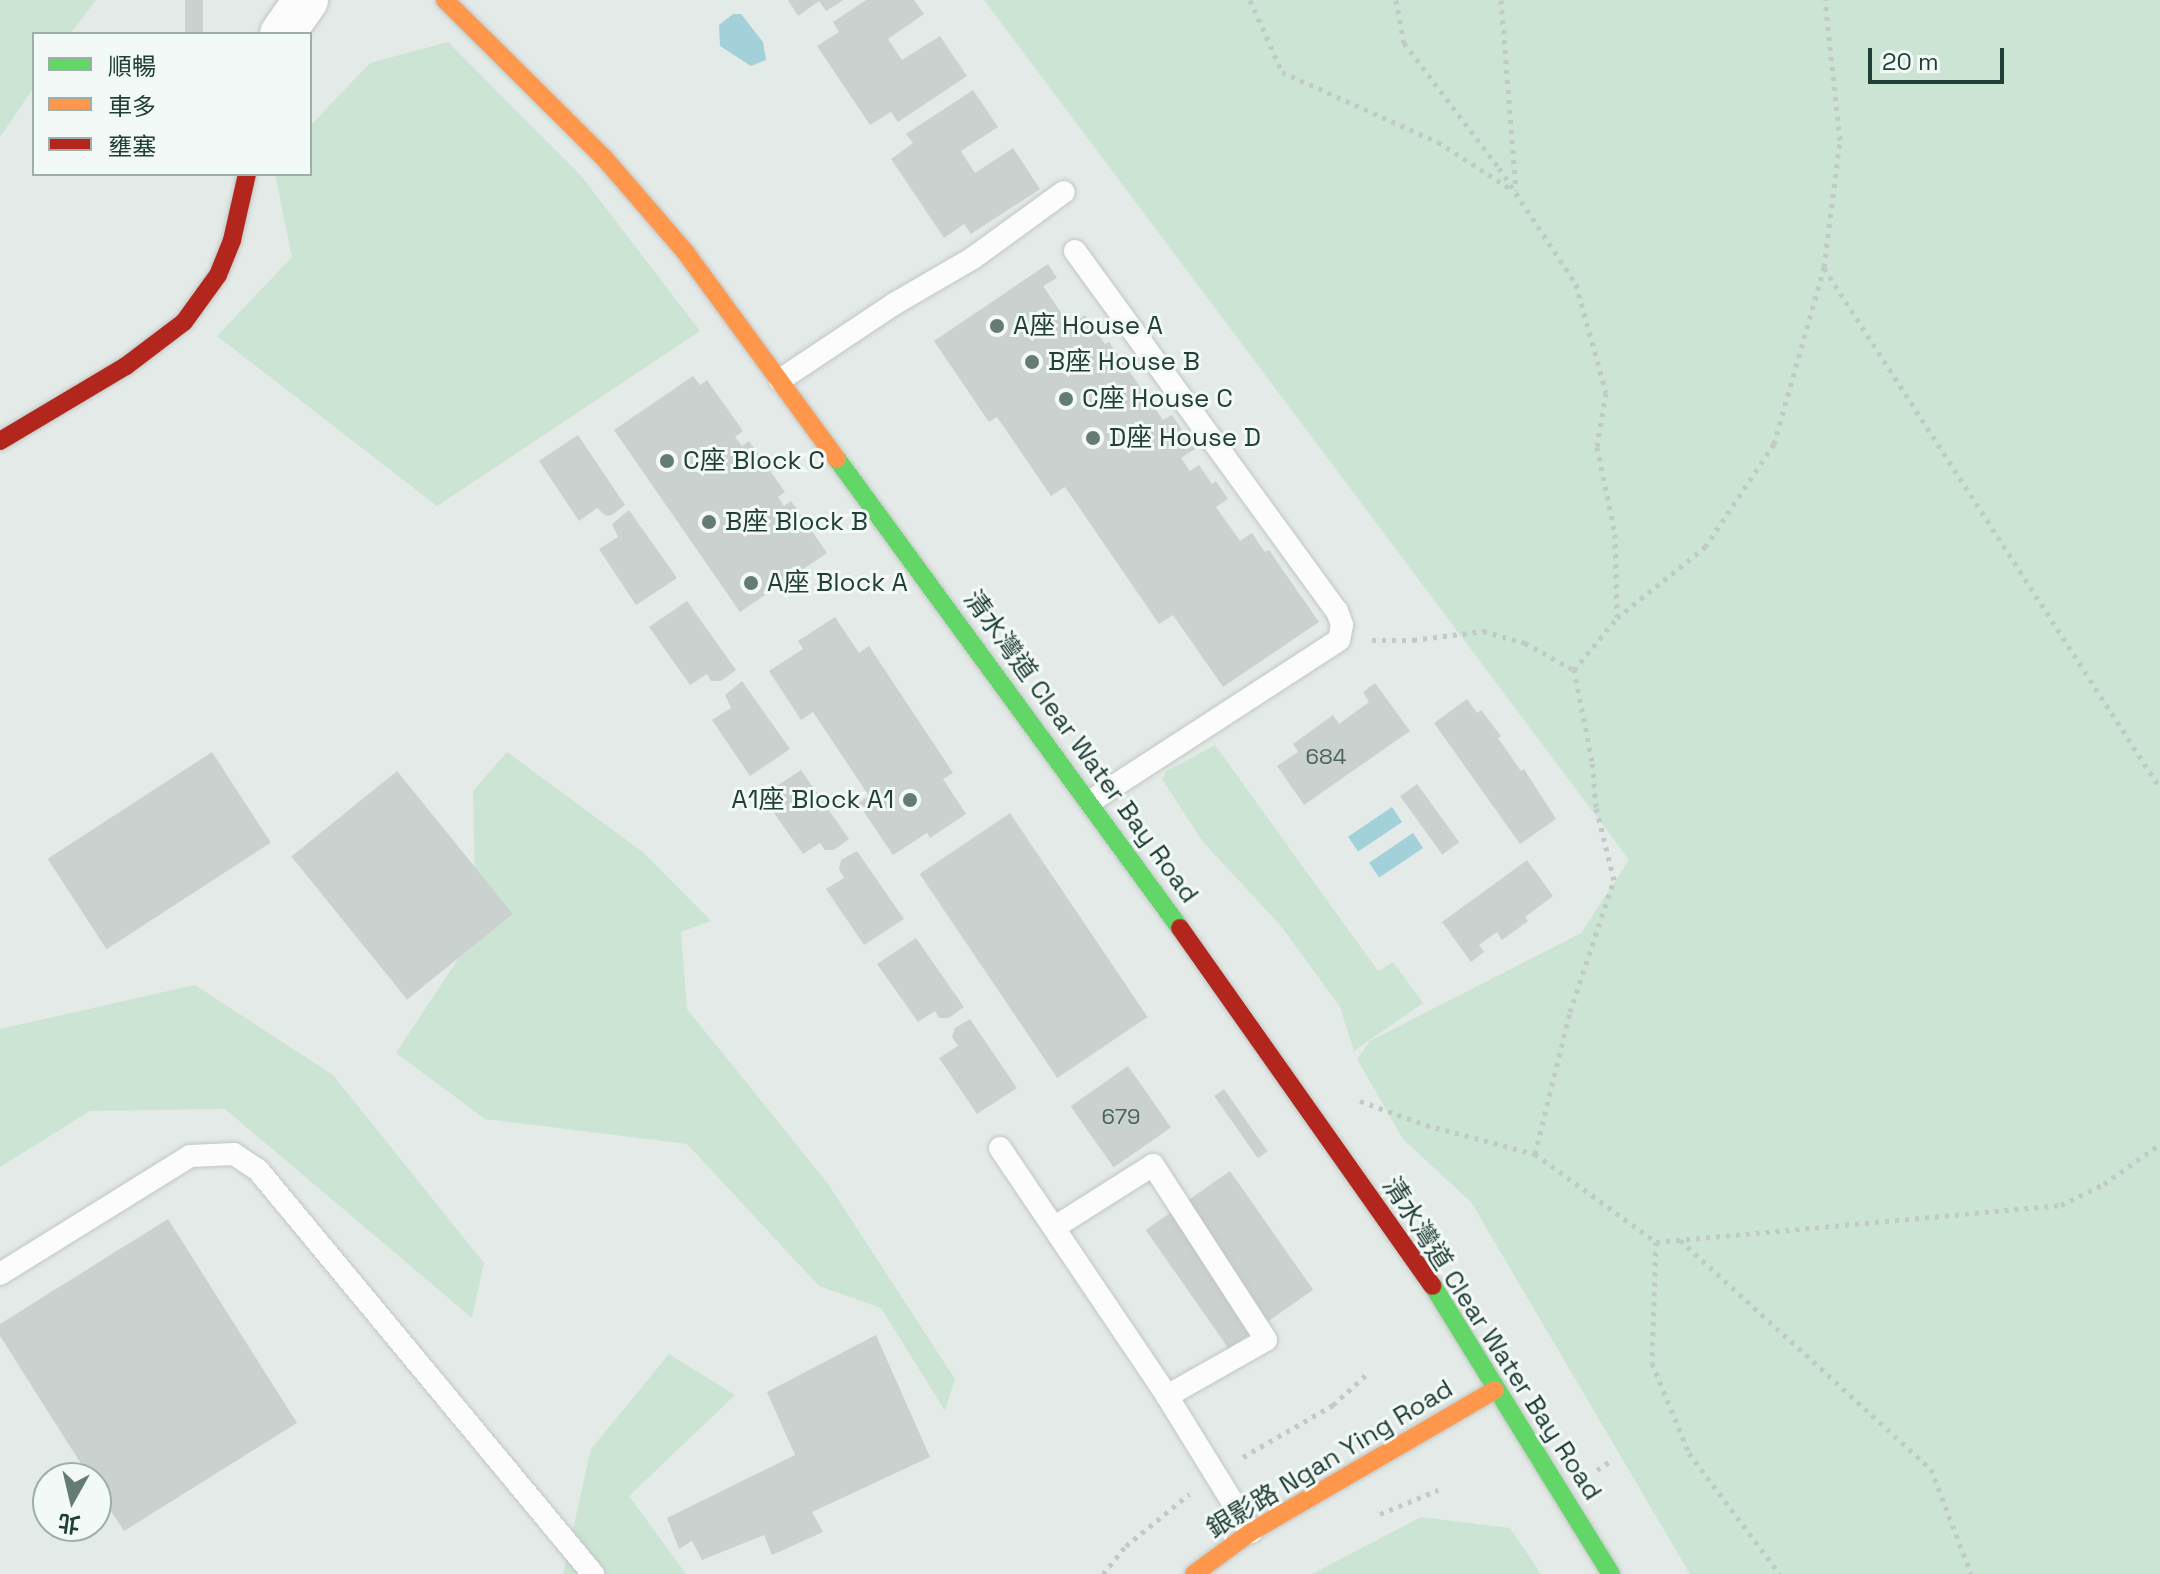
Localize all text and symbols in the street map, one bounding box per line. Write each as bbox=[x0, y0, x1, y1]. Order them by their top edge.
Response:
legend bbox=[32, 32, 312, 176]
scale bar bbox=[1872, 32, 2008, 82]
text: 20 m bbox=[1882, 46, 1939, 77]
text: 順暢 bbox=[108, 51, 156, 82]
text: 車多 bbox=[108, 91, 156, 122]
text: 壅塞 bbox=[108, 131, 156, 162]
place label: A座 House A bbox=[1013, 310, 1163, 342]
marker: A座 House A bbox=[988, 317, 1006, 335]
place label: B座 House B bbox=[1048, 346, 1200, 378]
marker: B座 House B bbox=[1023, 353, 1041, 371]
place label: C座 House C bbox=[1082, 383, 1233, 415]
marker: C座 House C bbox=[1057, 390, 1075, 408]
place label: D座 House D bbox=[1109, 422, 1261, 454]
marker: D座 House D bbox=[1084, 429, 1102, 447]
place label: C座 Block C bbox=[683, 445, 825, 477]
marker: C座 Block C bbox=[658, 452, 676, 470]
place label: B座 Block B bbox=[725, 506, 868, 538]
marker: B座 Block B bbox=[700, 513, 718, 531]
place label: A座 Block A bbox=[767, 567, 908, 599]
marker: A座 Block A bbox=[742, 574, 760, 592]
street label: 清水灣道 Clear Water Bay Road bbox=[957, 585, 1205, 909]
house number: 684 bbox=[1306, 744, 1346, 770]
place label: A1座 Block A1 bbox=[731, 784, 894, 816]
marker: A1座 Block A1 bbox=[901, 791, 919, 809]
house number: 679 bbox=[1102, 1104, 1140, 1130]
street label: 清水灣道 Clear Water Bay Road bbox=[1376, 1172, 1608, 1506]
street label: 銀影路 Ngan Ying Road bbox=[1201, 1373, 1459, 1545]
north arrow bbox=[32, 1462, 112, 1542]
text: 北 bbox=[56, 1508, 82, 1539]

